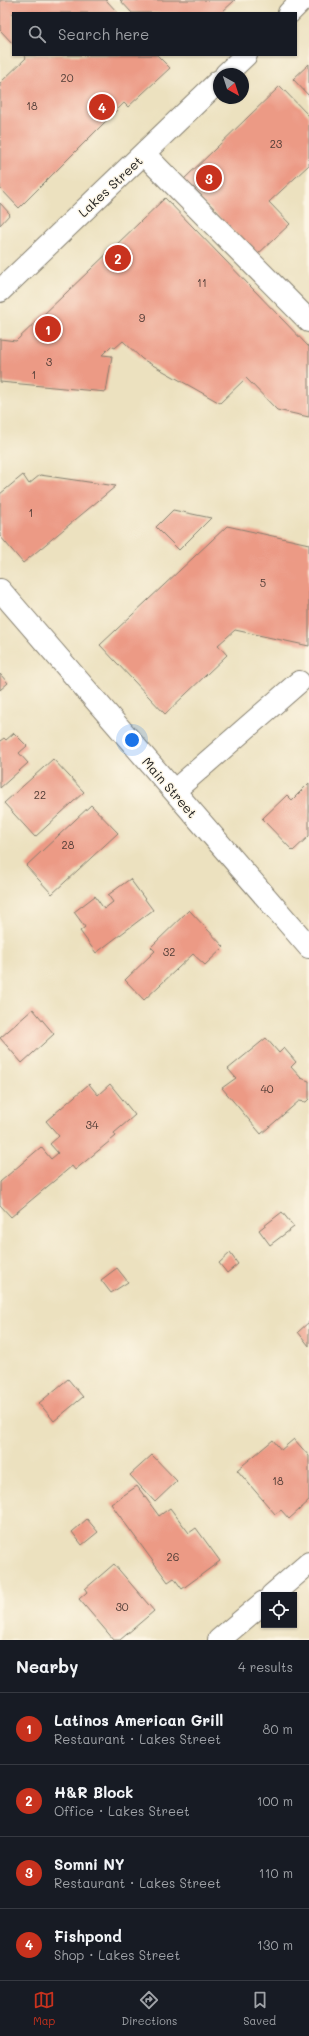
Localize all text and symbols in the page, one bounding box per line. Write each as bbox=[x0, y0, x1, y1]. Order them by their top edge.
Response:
search box bbox=[12, 12, 297, 56]
icon: search bbox=[26, 23, 48, 45]
text: Search here bbox=[58, 24, 149, 44]
north arrow bbox=[213, 68, 249, 104]
house number: 20 bbox=[61, 70, 74, 85]
pin: 4 bbox=[89, 92, 115, 122]
house number: 18 bbox=[26, 98, 38, 113]
house number: 23 bbox=[270, 136, 283, 151]
street label: Lakes Street bbox=[74, 152, 146, 220]
pin: 3 bbox=[196, 163, 222, 193]
pin: 2 bbox=[105, 243, 131, 273]
house number: 11 bbox=[197, 275, 207, 290]
house number: 9 bbox=[139, 310, 146, 325]
pin: 1 bbox=[35, 314, 61, 344]
house number: 3 bbox=[46, 354, 53, 369]
house number: 1 bbox=[32, 367, 36, 382]
house number: 1 bbox=[29, 505, 33, 520]
house number: 5 bbox=[260, 575, 266, 590]
your location bbox=[122, 730, 142, 750]
street label: Main Street bbox=[139, 753, 201, 821]
house number: 22 bbox=[34, 787, 46, 802]
house number: 28 bbox=[62, 837, 75, 852]
house number: 32 bbox=[163, 944, 175, 959]
house number: 40 bbox=[260, 1081, 274, 1096]
house number: 34 bbox=[86, 1117, 99, 1132]
house number: 18 bbox=[272, 1473, 284, 1488]
house number: 26 bbox=[167, 1549, 179, 1564]
map controls bbox=[261, 1592, 297, 1628]
button: locate bbox=[261, 1592, 297, 1628]
house number: 30 bbox=[115, 1599, 129, 1614]
text: Nearby bbox=[16, 1655, 78, 1677]
text: 4 results bbox=[238, 1658, 293, 1675]
text: Latinos American Grill bbox=[54, 1710, 223, 1730]
text: 1 bbox=[26, 1720, 32, 1737]
text: 80 m bbox=[263, 1720, 293, 1737]
text: Restaurant · Lakes Street bbox=[54, 1730, 221, 1747]
text: H&R Block bbox=[54, 1782, 133, 1802]
text: 2 bbox=[25, 1792, 33, 1809]
text: 100 m bbox=[257, 1792, 293, 1809]
text: Office · Lakes Street bbox=[54, 1802, 190, 1819]
text: Somni NY bbox=[54, 1854, 125, 1874]
text: 3 bbox=[25, 1864, 33, 1881]
text: 110 m bbox=[259, 1864, 293, 1881]
text: Restaurant · Lakes Street bbox=[54, 1874, 221, 1891]
text: Fishpond bbox=[54, 1926, 122, 1946]
text: 4 bbox=[25, 1936, 33, 1953]
text: 130 m bbox=[257, 1936, 293, 1953]
text: Shop · Lakes Street bbox=[54, 1946, 180, 1963]
tab: Map bbox=[33, 1989, 55, 2028]
tab: Directions bbox=[121, 1989, 177, 2028]
tab: Saved bbox=[243, 1989, 276, 2028]

